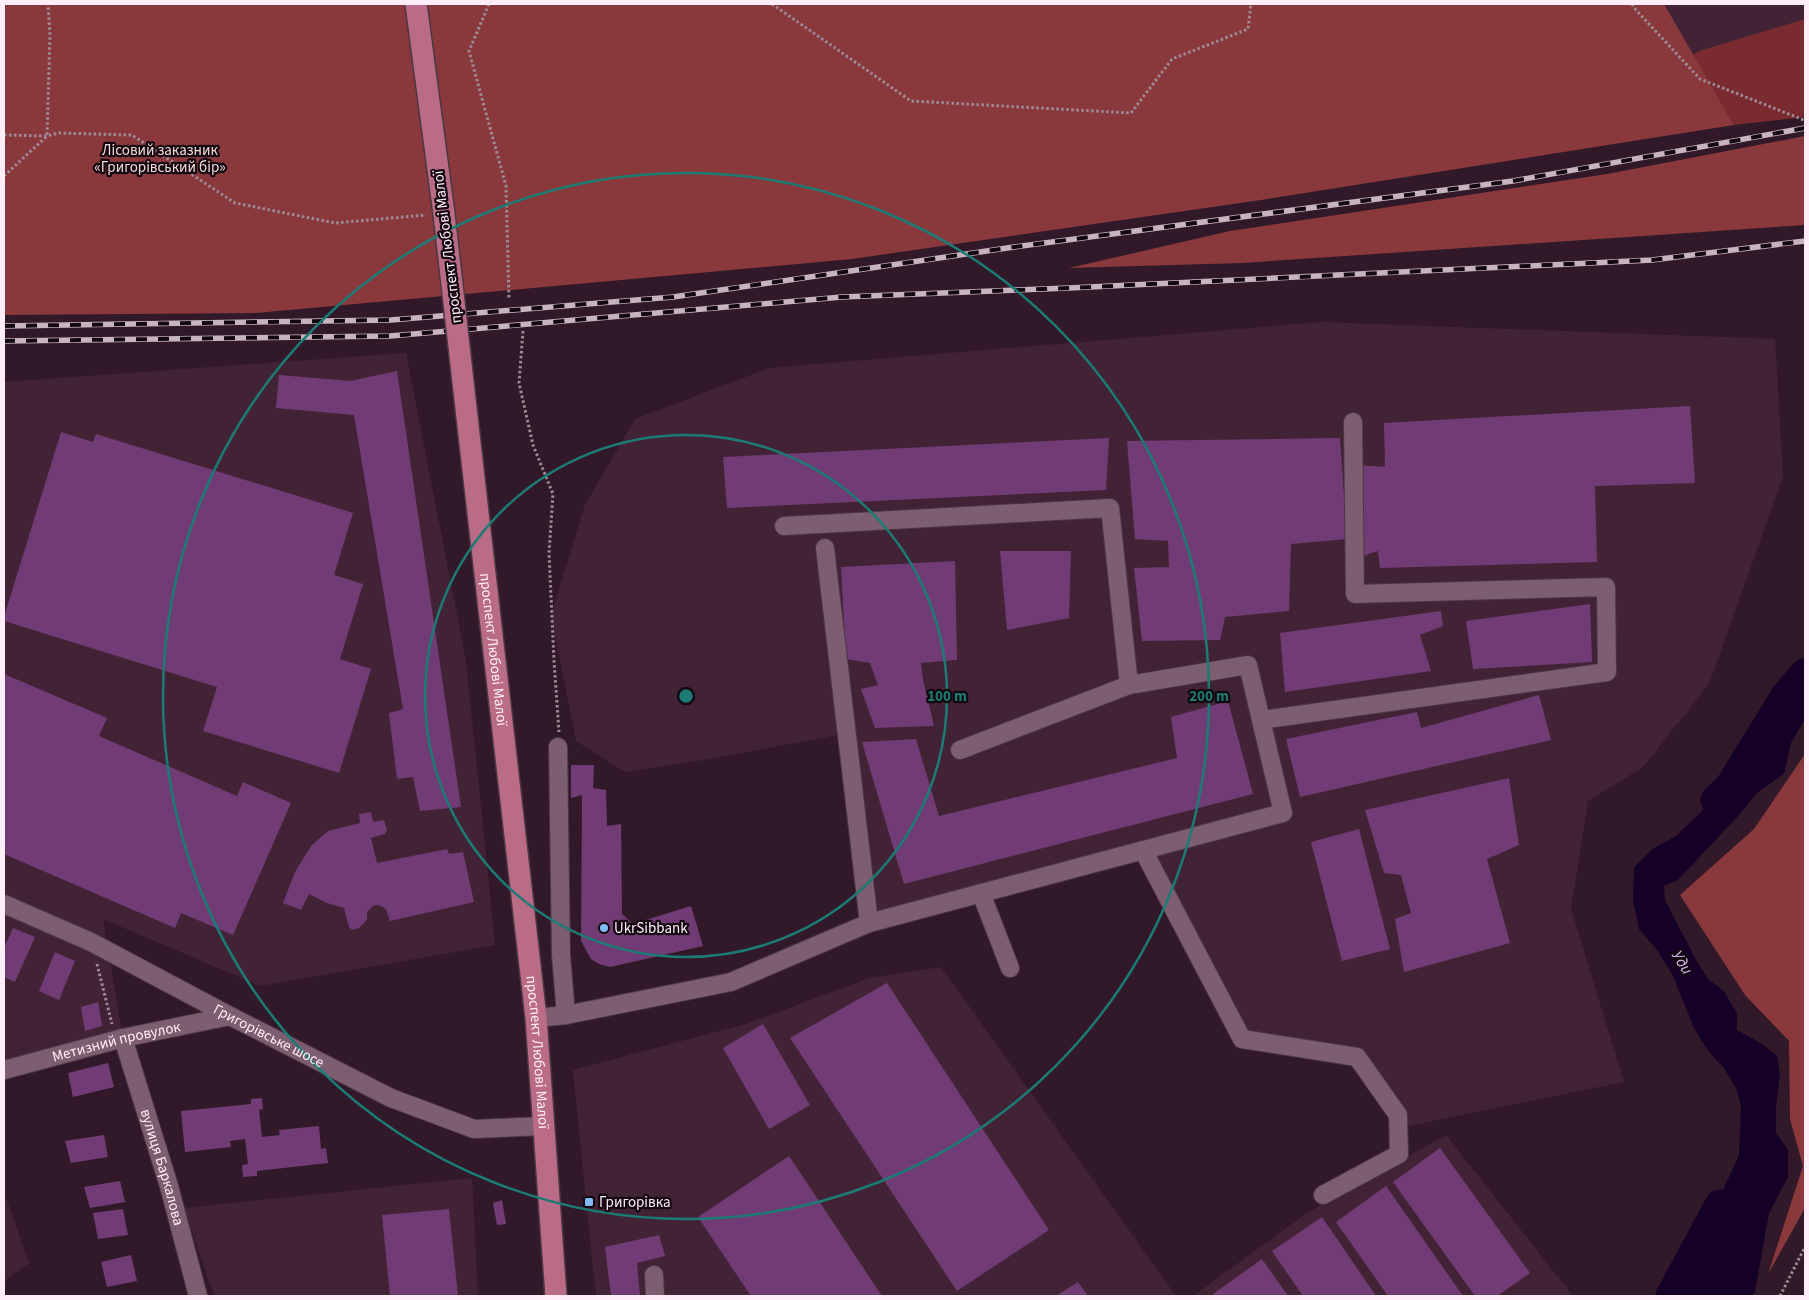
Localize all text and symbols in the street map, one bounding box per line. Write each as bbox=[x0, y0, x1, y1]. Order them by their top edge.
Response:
park label: Лісовий заказник «Григорівський бір» bbox=[94, 140, 226, 178]
street label: проспект Любові Малої bbox=[428, 168, 467, 325]
street label: проспект Любові Малої bbox=[474, 572, 513, 728]
text: 100 m bbox=[927, 686, 967, 707]
text: 200 m bbox=[1189, 686, 1229, 707]
centre of rings bbox=[677, 687, 695, 705]
place label: UkrSibbank bbox=[614, 918, 688, 939]
marker: UkrSibbank bbox=[598, 922, 610, 934]
water label: Уди bbox=[1666, 946, 1698, 979]
street label: проспект Любові Малої bbox=[520, 974, 554, 1131]
street label: Григорівське шосе bbox=[209, 999, 328, 1073]
street label: Метизний провулок bbox=[50, 1016, 183, 1068]
street label: вулиця Баркалова bbox=[135, 1106, 189, 1228]
place label: Григорівка bbox=[599, 1192, 671, 1213]
marker: Григорівка bbox=[583, 1196, 595, 1208]

